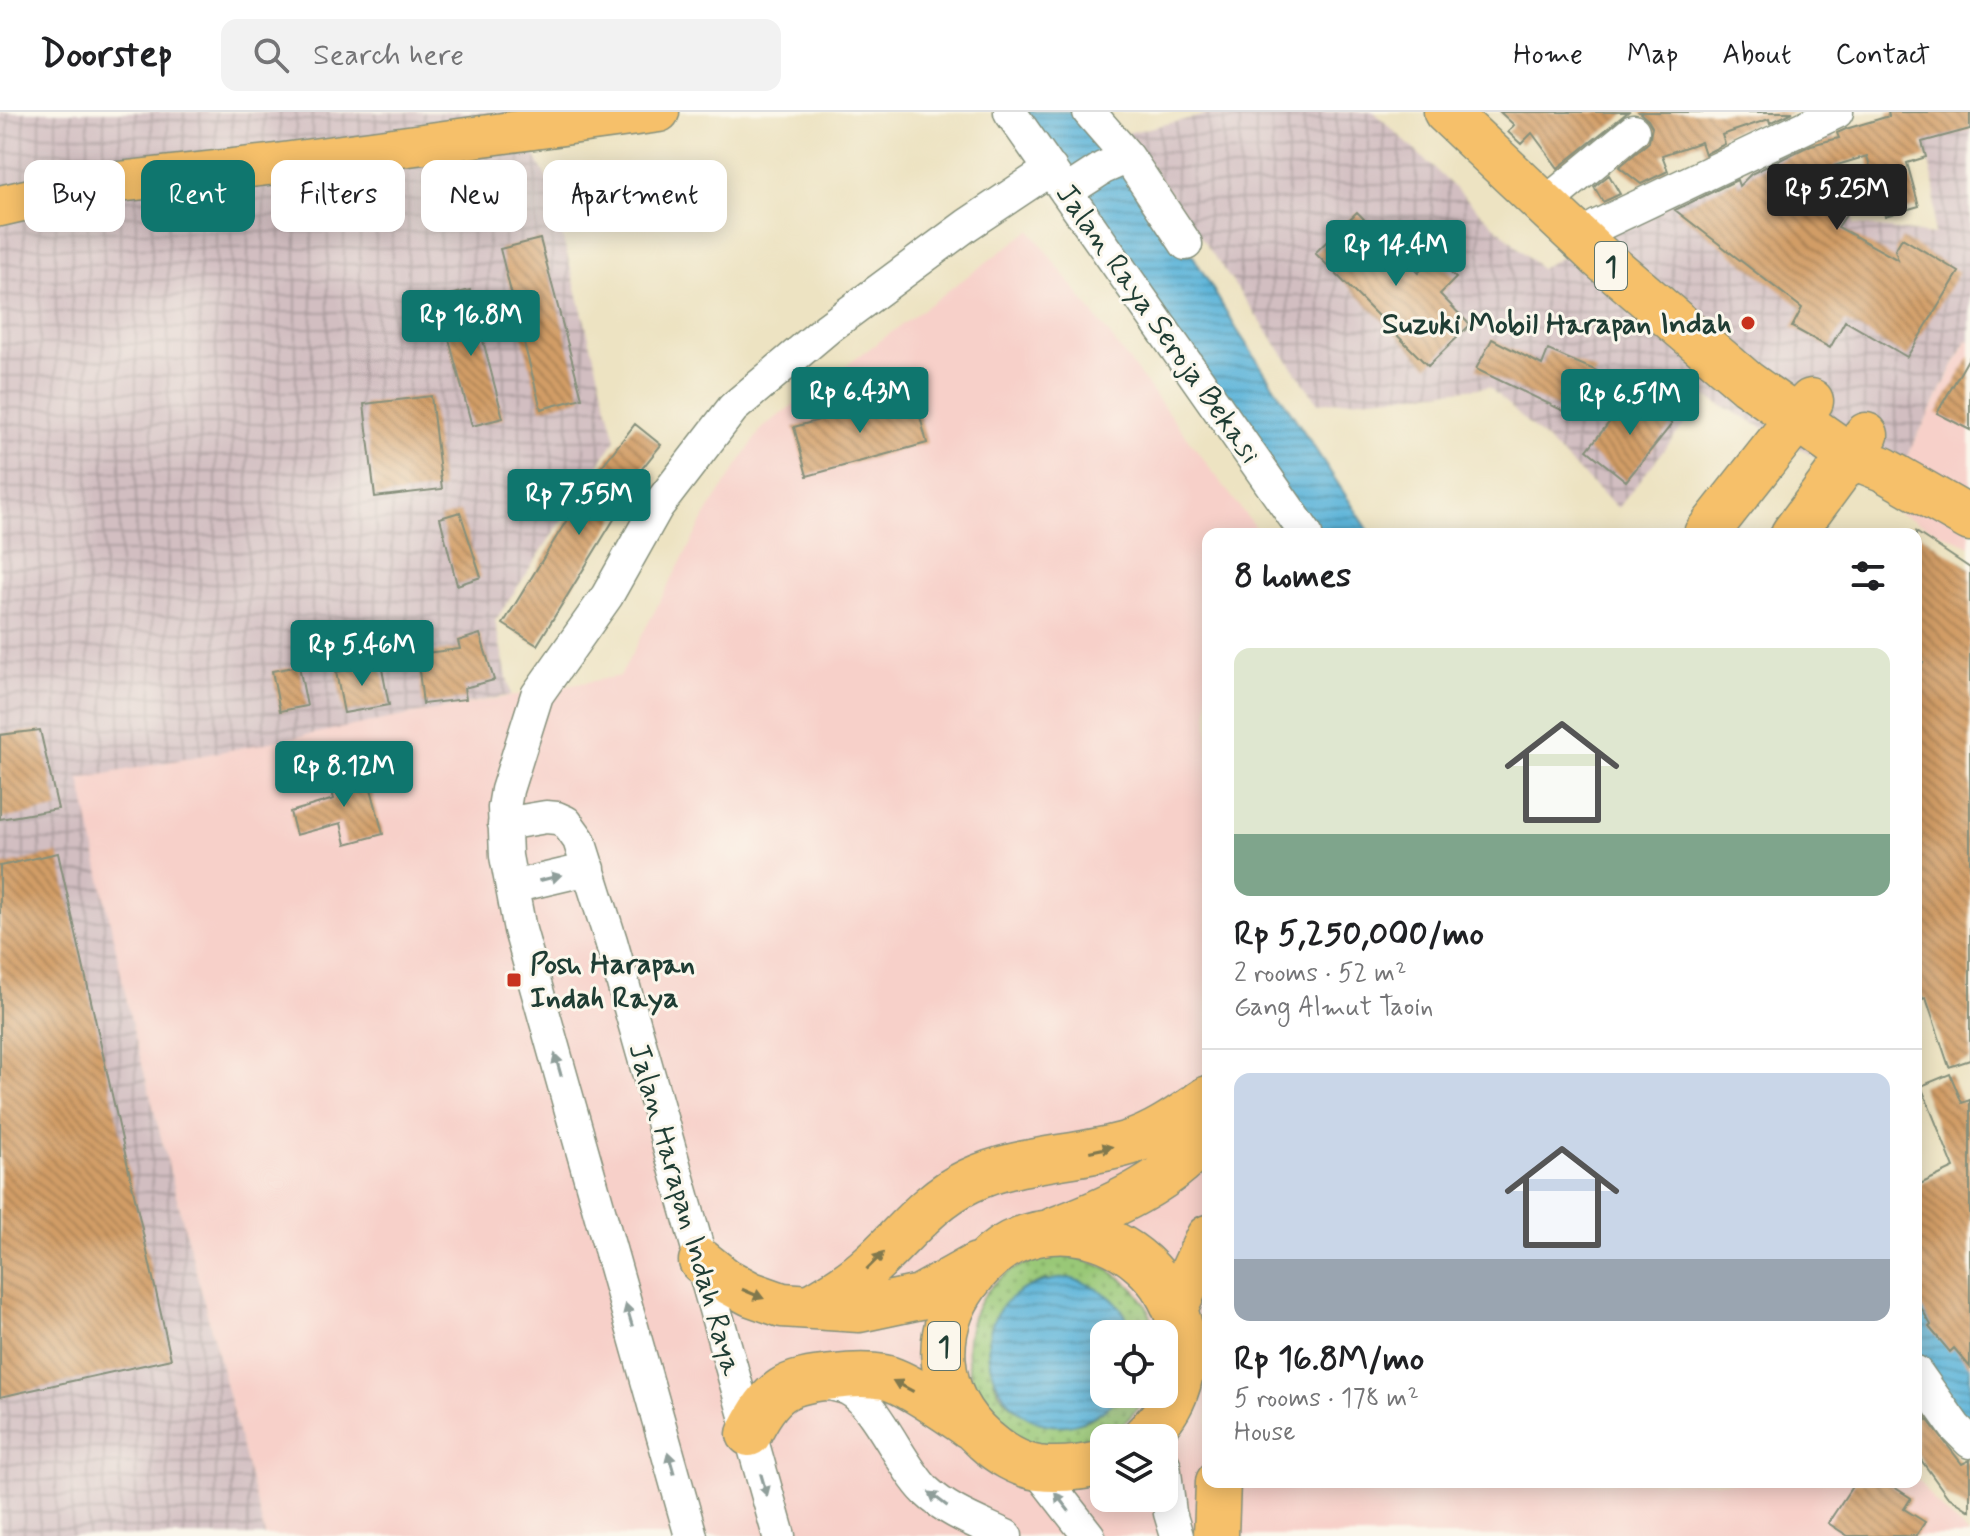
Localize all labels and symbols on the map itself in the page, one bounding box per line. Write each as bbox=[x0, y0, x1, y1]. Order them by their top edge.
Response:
pin: Rp 5.25M bbox=[1754, 164, 1920, 232]
street label: Jalan Raya Seroja Bekasi bbox=[1046, 176, 1269, 472]
pin: Rp 14.4M bbox=[1313, 220, 1479, 288]
road number: 1 bbox=[1595, 242, 1627, 290]
pin: Rp 16.8M bbox=[388, 290, 554, 358]
place label: Suzuki Mobil Harapan Indah bbox=[1382, 305, 1732, 344]
marker: Suzuki Mobil Harapan Indah bbox=[1739, 314, 1757, 332]
pin: Rp 6.43M bbox=[777, 367, 943, 435]
pin: Rp 6.51M bbox=[1547, 369, 1713, 437]
pin: Rp 7.55M bbox=[496, 469, 662, 537]
pin: Rp 5.46M bbox=[279, 620, 445, 688]
pin: Rp 8.12M bbox=[261, 741, 427, 809]
one-way arrow bbox=[538, 871, 563, 883]
place label: Posh Harapan Indah Raya bbox=[530, 945, 695, 1018]
marker: Posh Harapan Indah Raya bbox=[505, 971, 523, 989]
street label: Jalan Harapan Indah Raya bbox=[618, 1039, 751, 1381]
one-way arrow bbox=[551, 1053, 564, 1077]
one-way arrow bbox=[1088, 1142, 1113, 1155]
one-way arrow bbox=[865, 1252, 884, 1270]
one-way arrow bbox=[741, 1287, 765, 1300]
one-way arrow bbox=[622, 1303, 635, 1327]
road number: 1 bbox=[928, 1322, 960, 1370]
one-way arrow bbox=[891, 1379, 914, 1392]
one-way arrow bbox=[664, 1451, 677, 1475]
one-way arrow bbox=[758, 1474, 771, 1498]
one-way arrow bbox=[928, 1492, 948, 1508]
one-way arrow bbox=[1054, 1492, 1070, 1512]

